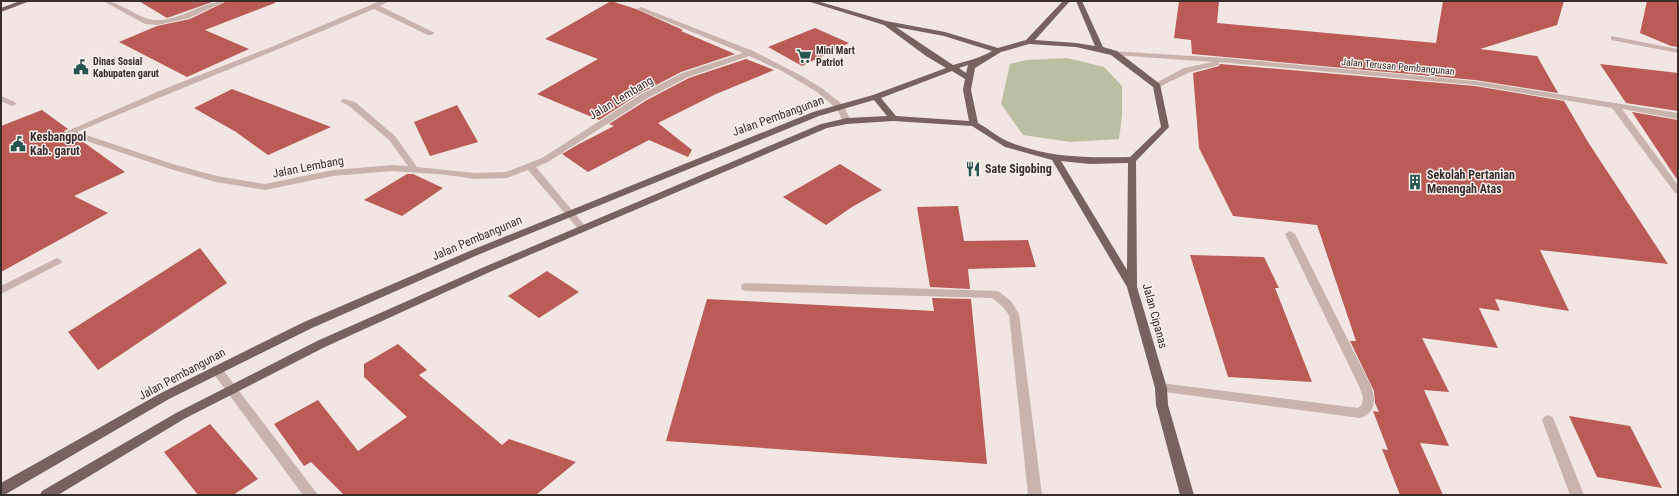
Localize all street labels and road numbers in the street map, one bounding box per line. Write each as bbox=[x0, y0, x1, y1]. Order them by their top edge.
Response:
street label: Jalan Terusan Pembangunan bbox=[1341, 56, 1455, 77]
street label: Jalan Lembang bbox=[586, 73, 656, 123]
street label: Jalan Pembangunan bbox=[730, 93, 826, 139]
street label: Jalan Lembang bbox=[271, 153, 345, 181]
street label: Jalan Pembangunan bbox=[430, 213, 524, 263]
street label: Jalan Cipanas bbox=[1140, 282, 1170, 350]
street label: Jalan Pembangunan bbox=[136, 345, 228, 403]

